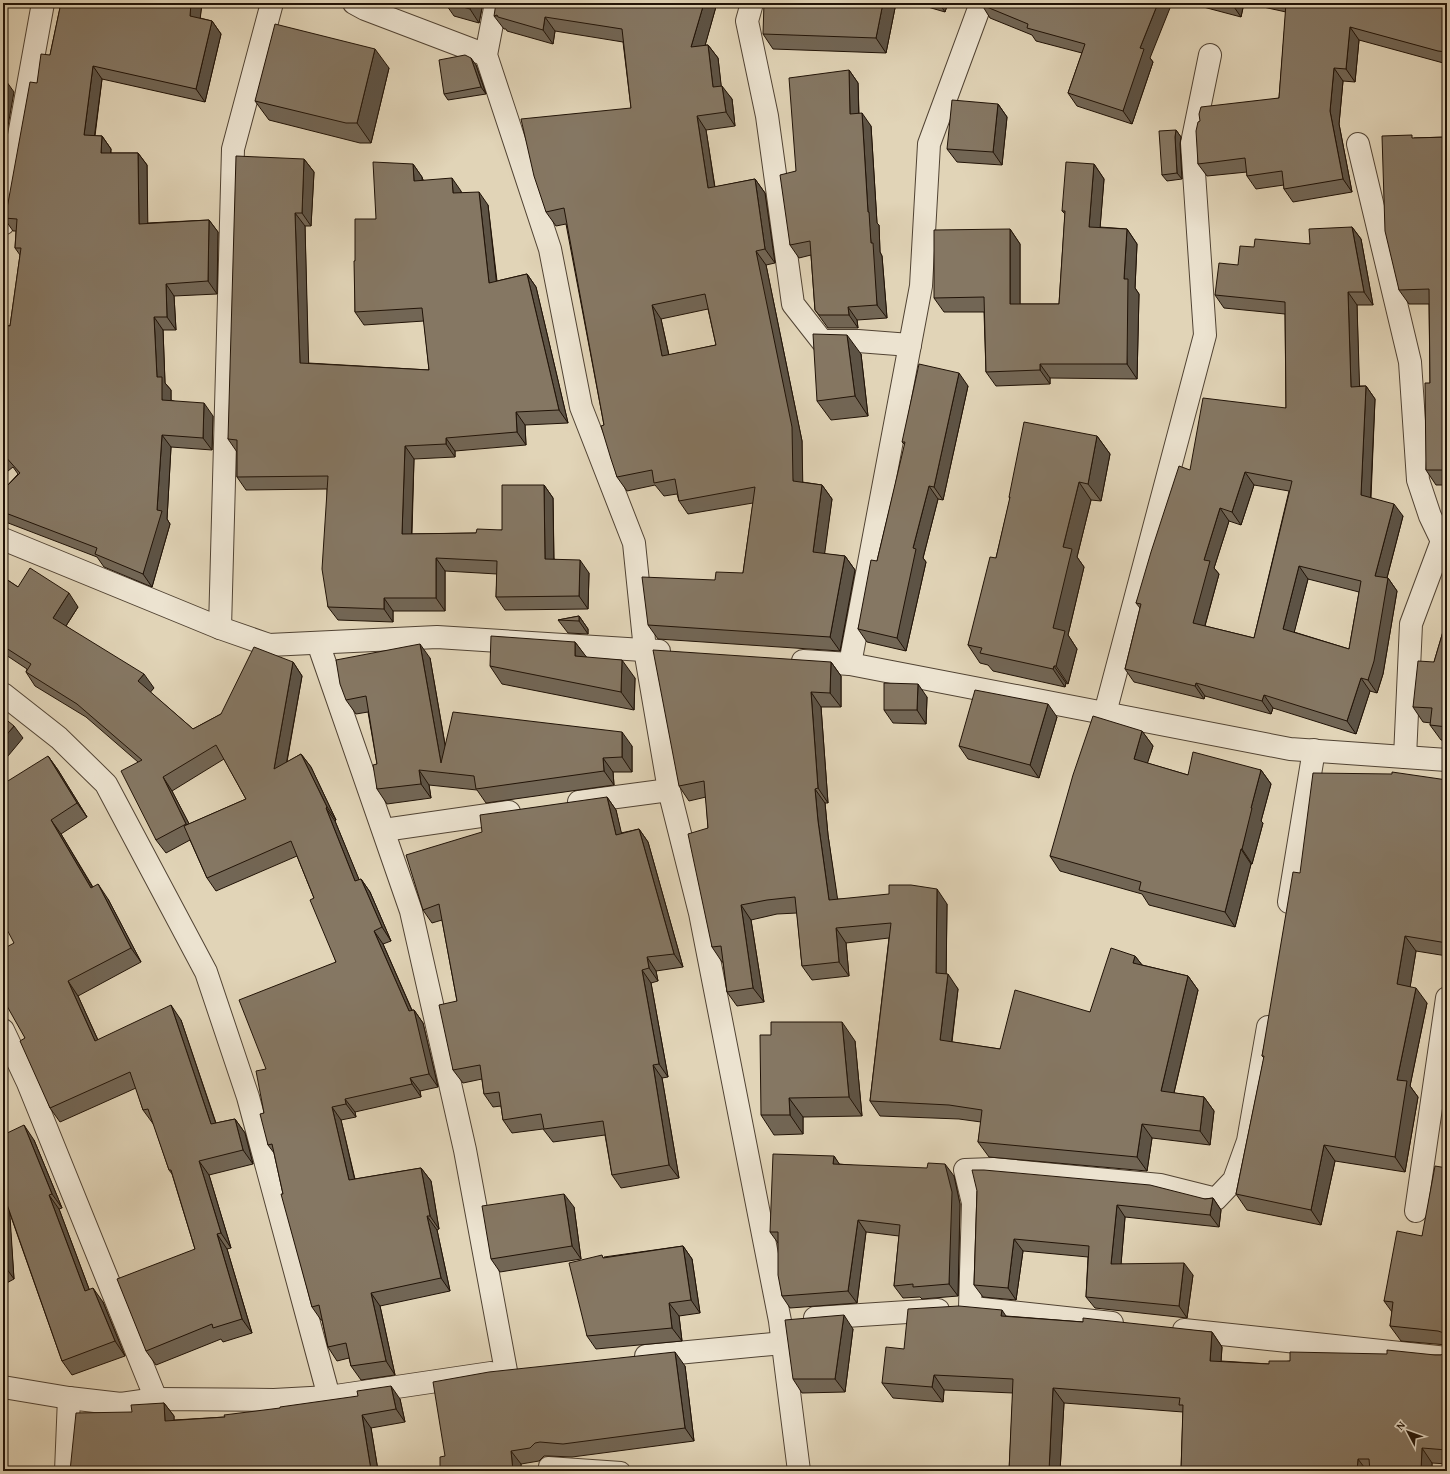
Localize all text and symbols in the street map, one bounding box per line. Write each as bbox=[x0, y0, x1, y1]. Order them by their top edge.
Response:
north arrow bbox=[1388, 1412, 1428, 1452]
text: N bbox=[1392, 1417, 1409, 1433]

